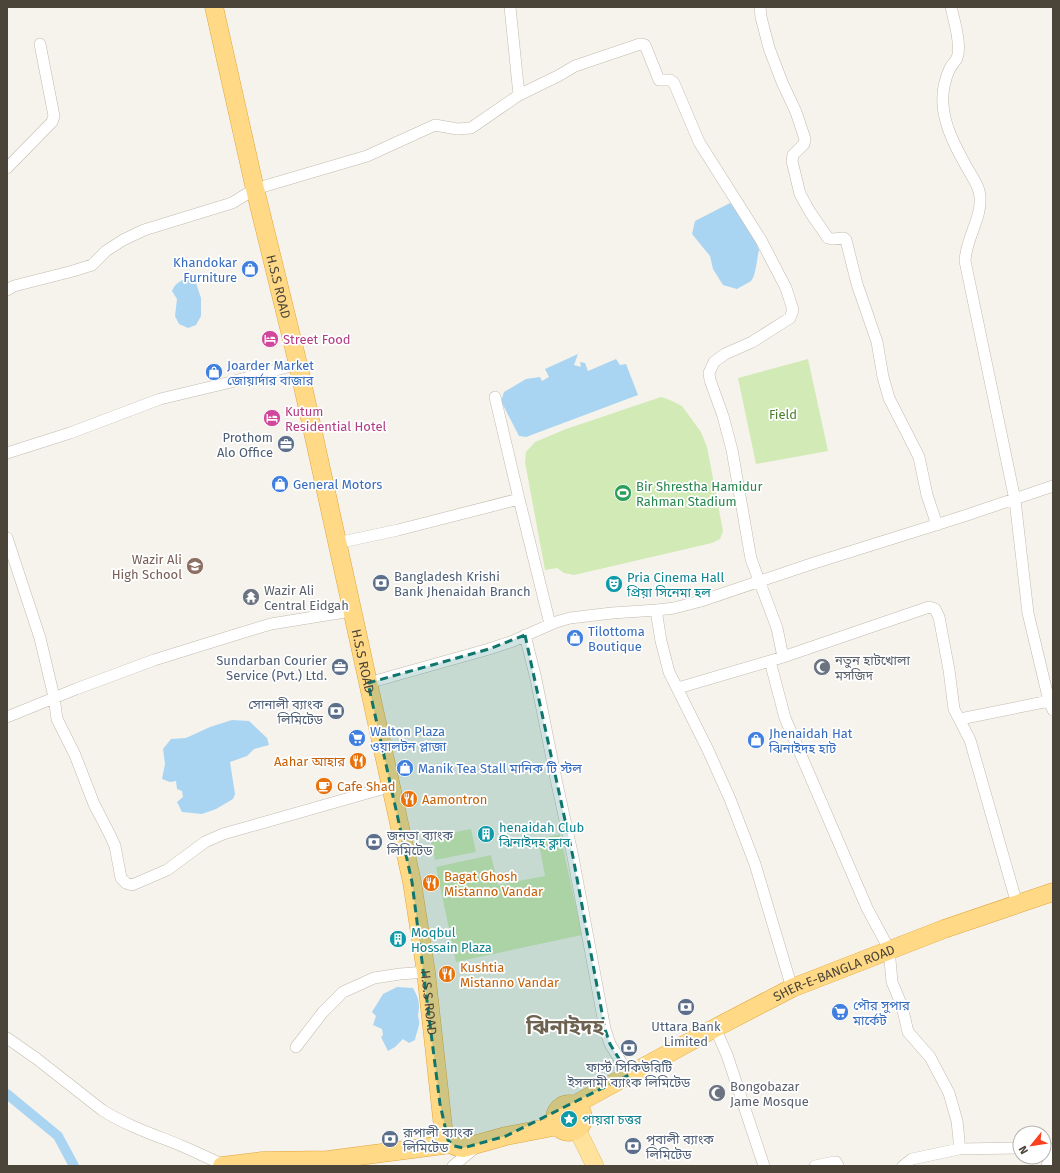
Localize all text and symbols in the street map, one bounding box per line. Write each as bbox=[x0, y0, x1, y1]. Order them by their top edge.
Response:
street label: H.S.S ROAD bbox=[263, 253, 294, 320]
place label: Khandokar Furniture bbox=[173, 255, 237, 285]
shop icon: Khandokar Furniture bbox=[240, 259, 260, 279]
hotel icon: Street Food bbox=[260, 329, 280, 349]
place label: Street Food bbox=[283, 332, 351, 347]
place label: Joarder Market জোয়ার্দার বাজার bbox=[227, 358, 314, 388]
shop icon: Joarder Market জোয়ার্দার বাজার bbox=[204, 362, 224, 382]
place label: Kutum Residential Hotel bbox=[285, 404, 387, 434]
park label: Field bbox=[769, 407, 797, 422]
hotel icon: Kutum Residential Hotel bbox=[262, 408, 282, 428]
place label: Prothom Alo Office bbox=[217, 430, 273, 460]
office icon: Prothom Alo Office bbox=[276, 434, 296, 454]
shop icon: General Motors bbox=[270, 474, 290, 494]
place label: General Motors bbox=[293, 477, 382, 492]
place label: Bir Shrestha Hamidur Rahman Stadium bbox=[636, 479, 762, 509]
sports icon: Bir Shrestha Hamidur Rahman Stadium bbox=[613, 483, 633, 503]
place label: Wazir Ali High School bbox=[112, 552, 182, 582]
school or university icon: Wazir Ali High School bbox=[185, 556, 205, 576]
place label: Bangladesh Krishi Bank Jhenaidah Branch bbox=[394, 569, 531, 599]
place label: Pria Cinema Hall প্রিয়া সিনেমা হল bbox=[626, 570, 724, 600]
bank icon: Bangladesh Krishi Bank Jhenaidah Branch bbox=[371, 573, 391, 593]
theatre icon: Pria Cinema Hall প্রিয়া সিনেমা হল bbox=[604, 574, 624, 594]
place label: Wazir Ali Central Eidgah bbox=[264, 583, 349, 613]
temple icon: Wazir Ali Central Eidgah bbox=[241, 587, 261, 607]
place label: Tilottoma Boutique bbox=[588, 624, 645, 654]
street label: H.S.S ROAD bbox=[349, 628, 377, 695]
shop icon: Tilottoma Boutique bbox=[565, 628, 585, 648]
place label: Sundarban Courier Service (Pvt.) Ltd. bbox=[216, 653, 327, 683]
place label: নতুন হাটখোলা মসজিদ bbox=[834, 653, 911, 683]
office icon: Sundarban Courier Service (Pvt.) Ltd. bbox=[330, 657, 350, 677]
mosque icon: নতুন হাটখোলা মসজিদ bbox=[812, 657, 832, 677]
place label: সোনালী ব্যাংক লিমিটেড bbox=[248, 697, 324, 727]
bank icon: সোনালী ব্যাংক লিমিটেড bbox=[326, 701, 346, 721]
place label: Walton Plaza ওয়ালটন প্লাজা bbox=[370, 724, 447, 754]
place label: Jhenaidah Hat ঝিনাইদহ হাট bbox=[768, 726, 853, 756]
supermarket icon: Walton Plaza ওয়ালটন প্লাজা bbox=[347, 728, 367, 748]
shop icon: Jhenaidah Hat ঝিনাইদহ হাট bbox=[746, 730, 766, 750]
restaurant icon: Aahar আহার bbox=[348, 751, 368, 771]
place label: Aahar আহার bbox=[274, 754, 345, 769]
shop icon: Manik Tea Stall মানিক টি স্টল bbox=[395, 758, 415, 778]
place label: Manik Tea Stall মানিক টি স্টল bbox=[418, 761, 582, 776]
cafe icon: Cafe Shad bbox=[314, 776, 334, 796]
place label: Cafe Shad bbox=[337, 779, 396, 794]
restaurant icon: Aamontron bbox=[399, 789, 419, 809]
place label: Aamontron bbox=[422, 792, 487, 807]
place label: henaidah Club ঝিনাইদহ ক্লাব bbox=[498, 820, 584, 850]
building icon: henaidah Club ঝিনাইদহ ক্লাব bbox=[476, 824, 496, 844]
place label: জনতা ব্যাংক লিমিটেড bbox=[386, 828, 454, 858]
bank icon: জনতা ব্যাংক লিমিটেড bbox=[364, 832, 384, 852]
place label: Bagat Ghosh Mistanno Vandar bbox=[444, 869, 543, 899]
restaurant icon: Bagat Ghosh Mistanno Vandar bbox=[421, 873, 441, 893]
place label: Moqbul Hossain Plaza bbox=[411, 925, 492, 955]
building icon: Moqbul Hossain Plaza bbox=[388, 929, 408, 949]
street label: SHER-E-BANGLA ROAD bbox=[771, 942, 897, 1004]
place label: Kushtia Mistanno Vandar bbox=[460, 960, 559, 990]
restaurant icon: Kushtia Mistanno Vandar bbox=[437, 964, 457, 984]
street label: H.S.S ROAD bbox=[418, 969, 440, 1036]
bank icon: Uttara Bank Limited bbox=[676, 997, 696, 1017]
place label: পৌর সুপার মার্কেট bbox=[852, 998, 910, 1028]
supermarket icon: পৌর সুপার মার্কেট bbox=[830, 1002, 850, 1022]
district label: ঝিনাইদহ bbox=[525, 1014, 604, 1040]
place label: Uttara Bank Limited bbox=[651, 1019, 721, 1049]
bank icon: ফার্স্ট সিকিউরিটি ইসলামী ব্যাংক লিমিটেড bbox=[619, 1038, 639, 1058]
place label: ফার্স্ট সিকিউরিটি ইসলামী ব্যাংক লিমিটেড bbox=[567, 1060, 691, 1090]
place label: Bongobazar Jame Mosque bbox=[730, 1079, 809, 1109]
mosque icon: Bongobazar Jame Mosque bbox=[707, 1083, 727, 1103]
place icon: পায়রা চত্তর bbox=[559, 1109, 579, 1129]
place label: পায়রা চত্তর bbox=[582, 1112, 642, 1127]
place label: রূপালী ব্যাংক লিমিটেড bbox=[402, 1125, 474, 1155]
north arrow bbox=[1012, 1125, 1052, 1165]
bank icon: রূপালী ব্যাংক লিমিটেড bbox=[380, 1129, 400, 1149]
place label: পূবালী ব্যাংক লিমিটেড bbox=[645, 1132, 714, 1162]
bank icon: পূবালী ব্যাংক লিমিটেড bbox=[623, 1136, 643, 1156]
text: N bbox=[1016, 1143, 1031, 1156]

